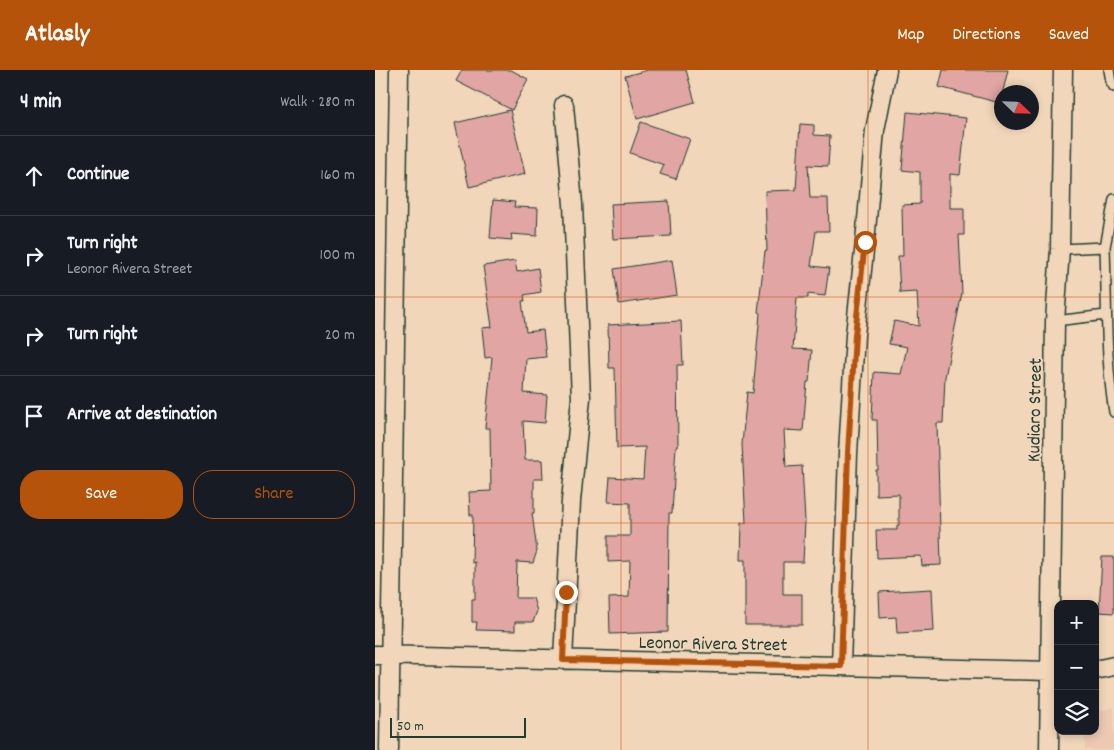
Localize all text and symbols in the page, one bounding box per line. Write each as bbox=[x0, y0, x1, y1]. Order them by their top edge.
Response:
text: Atlasly bbox=[25, 18, 89, 52]
text: Map bbox=[897, 23, 924, 48]
text: Directions bbox=[952, 23, 1021, 48]
text: Saved bbox=[1049, 23, 1089, 48]
north arrow bbox=[994, 85, 1039, 130]
text: 4 min bbox=[20, 88, 62, 118]
text: Walk · 280 m bbox=[280, 91, 355, 114]
icon: ahead bbox=[20, 162, 48, 190]
text: Continue bbox=[67, 162, 129, 189]
text: 160 m bbox=[320, 164, 355, 187]
text: Turn right bbox=[67, 231, 138, 258]
route start bbox=[854, 231, 877, 254]
icon: right bbox=[20, 242, 48, 270]
text: 100 m bbox=[319, 244, 355, 267]
text: Leonor Rivera Street bbox=[67, 258, 192, 281]
icon: right bbox=[20, 322, 48, 350]
text: Turn right bbox=[67, 322, 138, 349]
text: 20 m bbox=[325, 324, 355, 347]
street label: Kudiaro Street bbox=[1022, 358, 1051, 462]
icon: arrive bbox=[20, 402, 48, 430]
text: Arrive at destination bbox=[67, 402, 217, 429]
button: Save bbox=[20, 470, 183, 519]
button: Share bbox=[193, 470, 355, 519]
route end bbox=[555, 581, 578, 604]
map controls bbox=[1054, 600, 1099, 735]
button: + bbox=[1054, 600, 1099, 645]
street label: Leonor Rivera Street bbox=[638, 631, 788, 660]
button: − bbox=[1054, 645, 1099, 690]
button: layers bbox=[1054, 690, 1099, 735]
scale bar bbox=[390, 715, 526, 738]
text: 50 m bbox=[397, 717, 424, 737]

